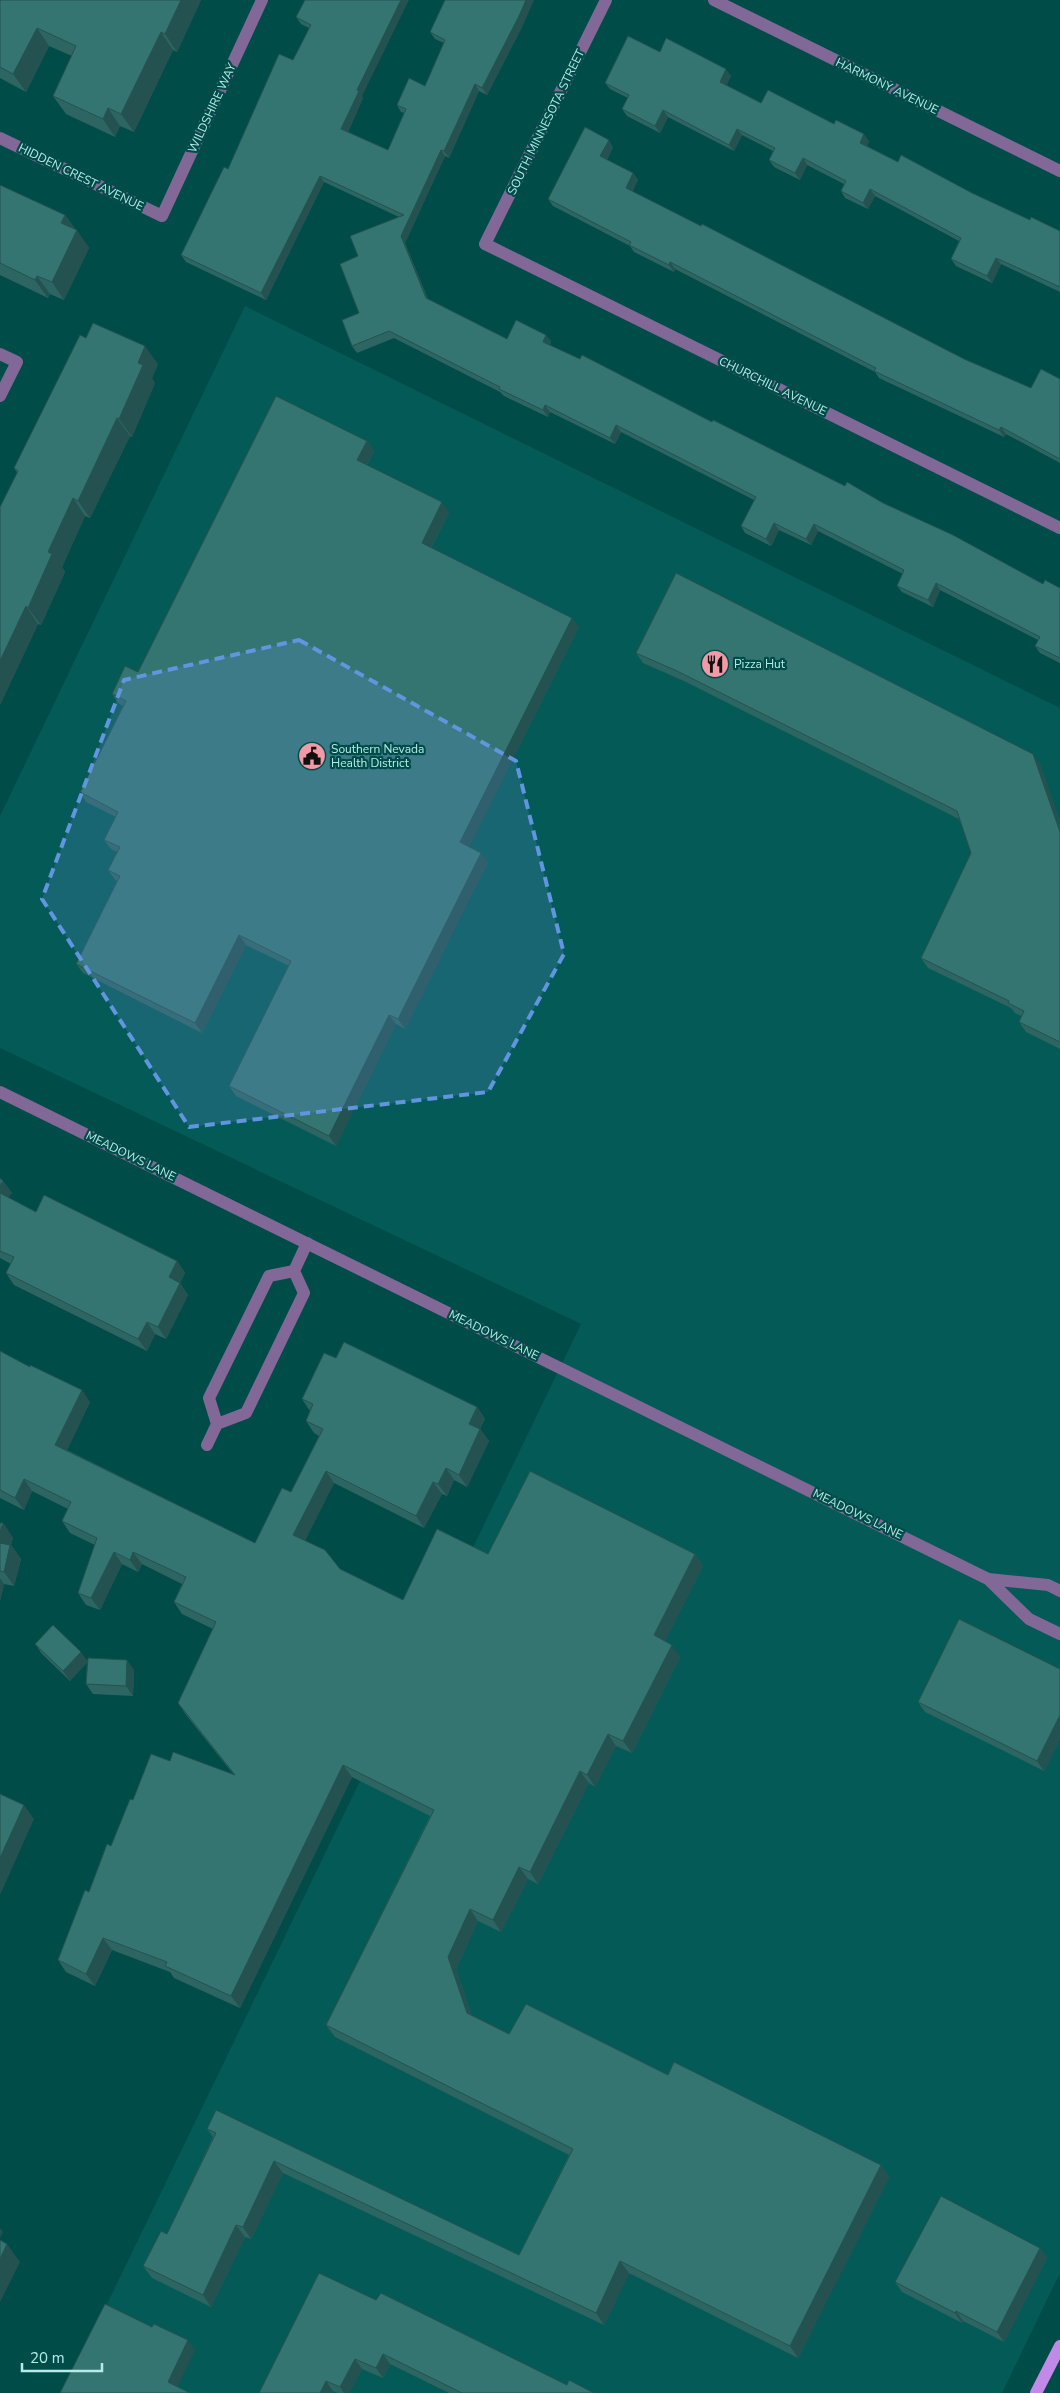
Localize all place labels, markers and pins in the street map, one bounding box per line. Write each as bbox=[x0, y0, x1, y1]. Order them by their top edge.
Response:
restaurant icon: Pizza Hut bbox=[700, 649, 730, 679]
place label: Pizza Hut bbox=[734, 656, 786, 672]
public building icon: Southern Nevada Health District bbox=[297, 741, 327, 771]
place label: Southern Nevada Health District bbox=[331, 741, 424, 771]

